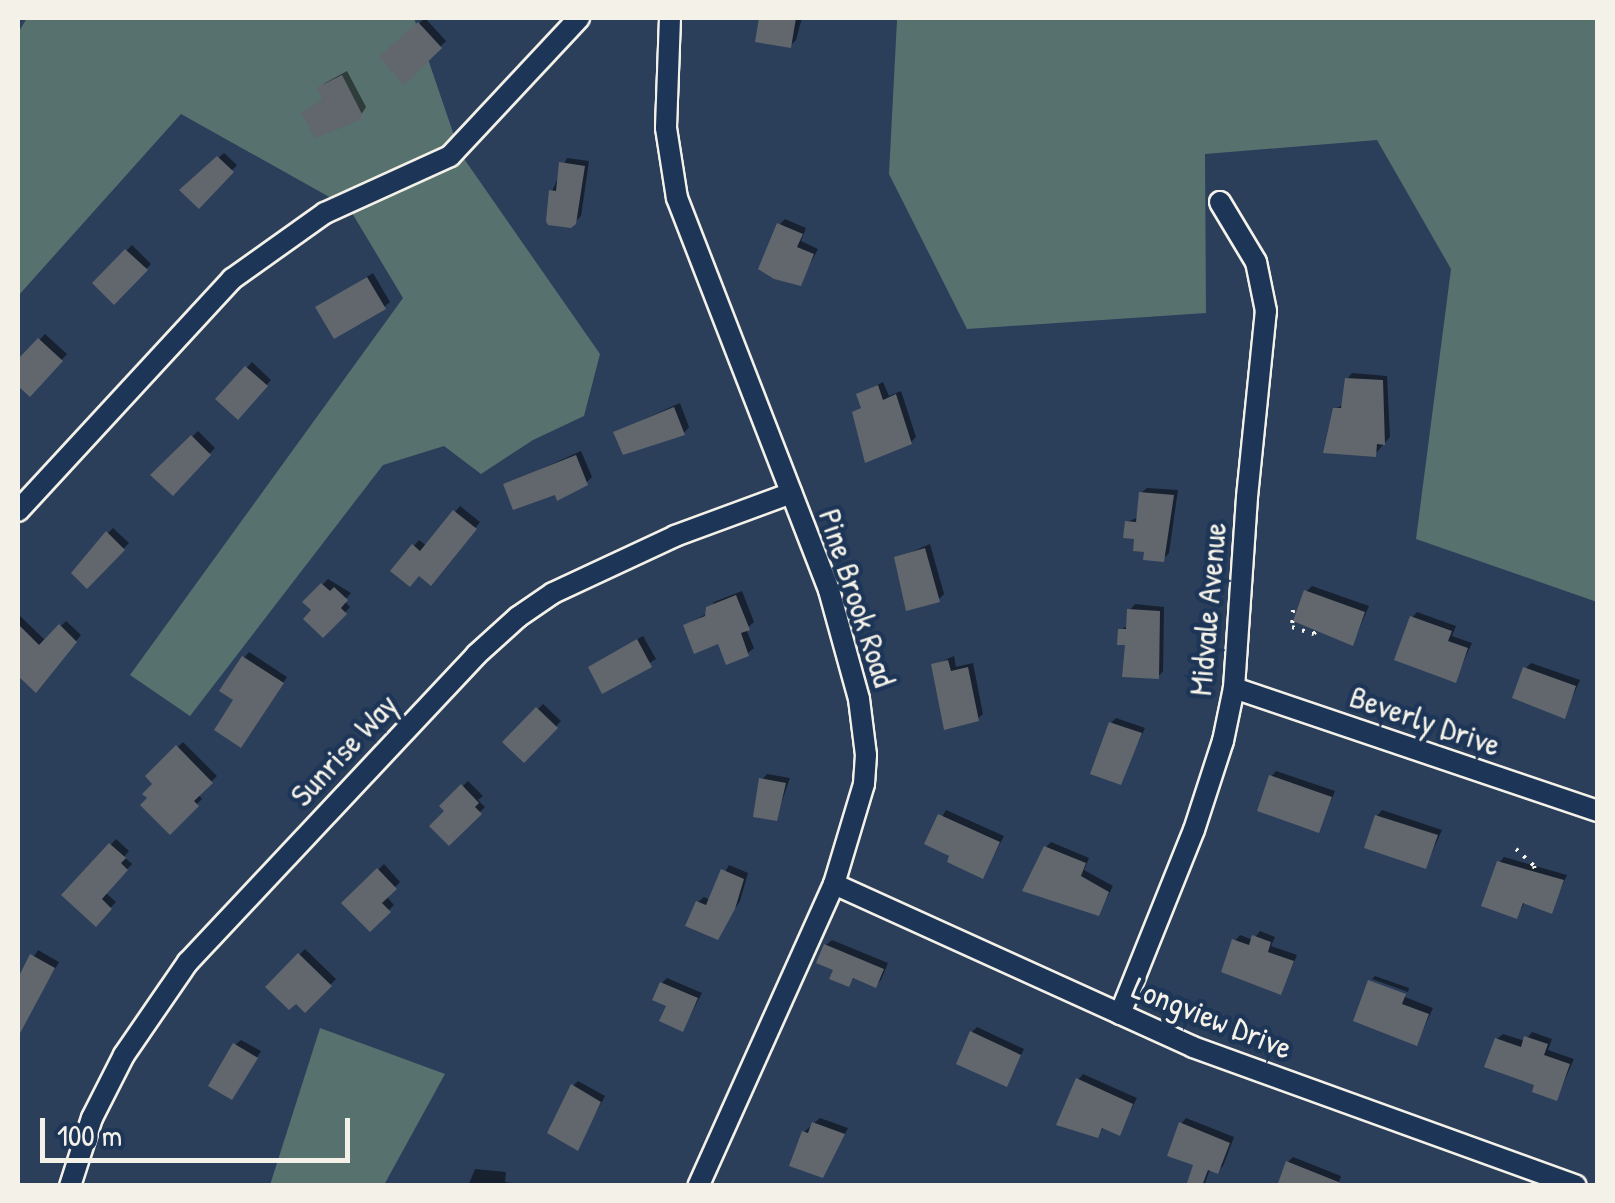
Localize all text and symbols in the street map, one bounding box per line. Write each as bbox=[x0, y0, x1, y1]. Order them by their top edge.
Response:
street label: Pine Brook Road bbox=[810, 504, 904, 692]
street label: Midvale Avenue bbox=[1181, 521, 1235, 697]
street label: Beverly Drive bbox=[1345, 677, 1505, 765]
street label: Sunrise Way bbox=[282, 686, 406, 814]
street label: Longview Drive bbox=[1127, 969, 1297, 1067]
scale bar bbox=[45, 1098, 355, 1160]
text: 100 m bbox=[57, 1115, 122, 1155]

